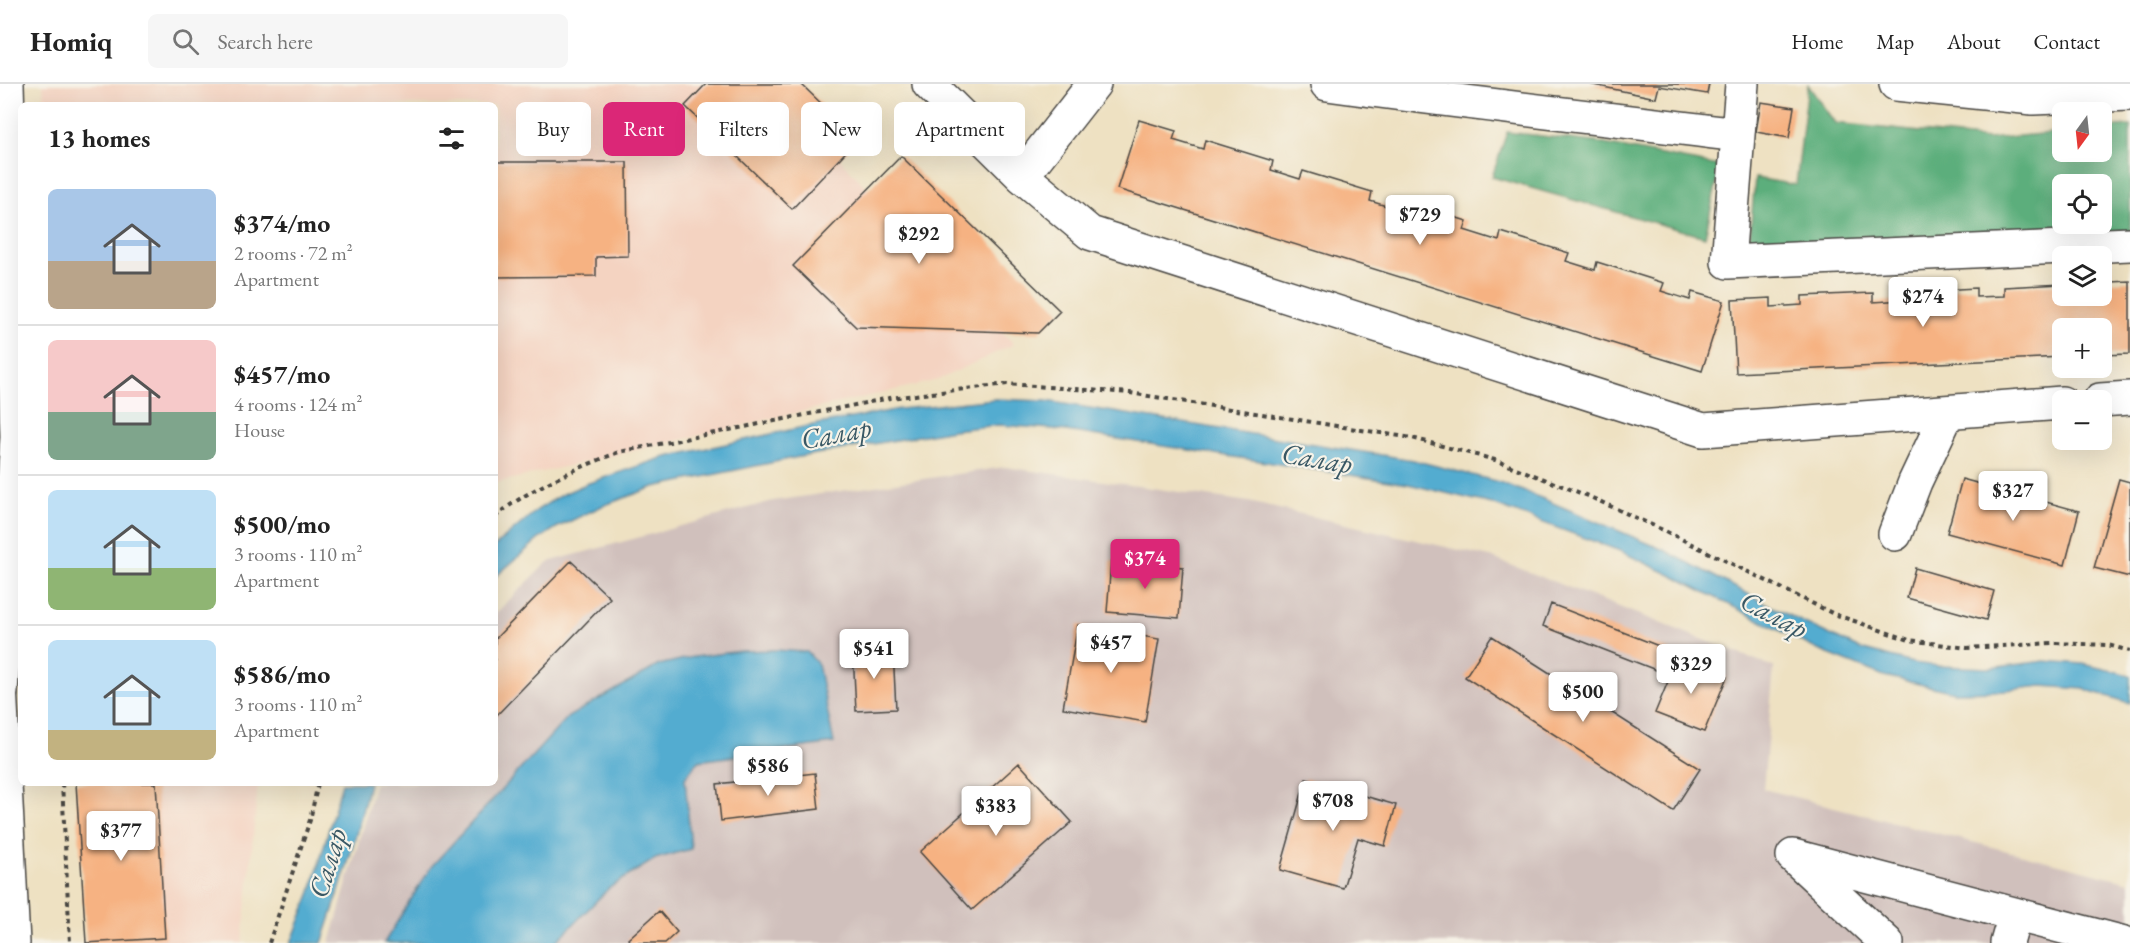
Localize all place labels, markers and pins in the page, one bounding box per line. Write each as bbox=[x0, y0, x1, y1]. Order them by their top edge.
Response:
pin: $729 bbox=[1384, 195, 1456, 246]
pin: $292 bbox=[883, 214, 955, 265]
pin: $274 bbox=[1887, 277, 1959, 328]
pin: $327 bbox=[1977, 471, 2049, 522]
pin: $374 bbox=[1109, 539, 1181, 590]
pin: $457 bbox=[1075, 623, 1147, 674]
pin: $541 bbox=[838, 629, 910, 680]
pin: $329 bbox=[1655, 644, 1727, 695]
pin: $500 bbox=[1547, 672, 1619, 723]
pin: $586 bbox=[732, 746, 804, 797]
pin: $708 bbox=[1297, 781, 1369, 832]
pin: $383 bbox=[960, 786, 1032, 837]
pin: $377 bbox=[85, 811, 157, 862]

